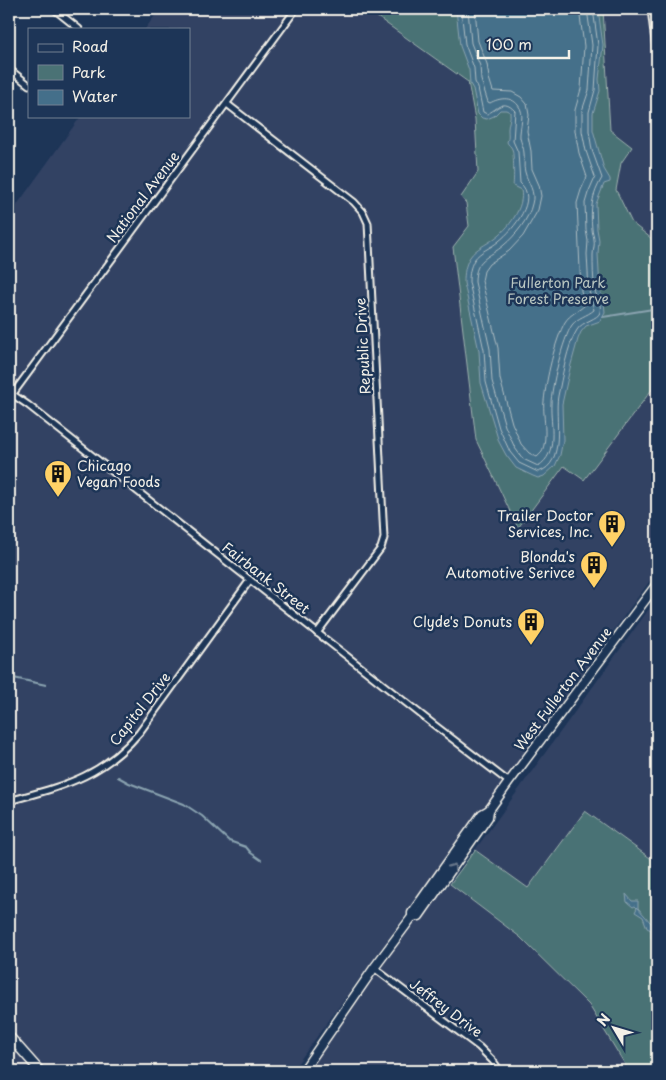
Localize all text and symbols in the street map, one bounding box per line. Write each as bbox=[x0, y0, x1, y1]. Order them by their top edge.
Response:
legend bbox=[28, 28, 190, 118]
scale bar bbox=[478, 28, 570, 60]
text: 100 m bbox=[486, 32, 532, 55]
text: Road bbox=[72, 34, 108, 57]
text: Park bbox=[72, 60, 106, 83]
text: Water bbox=[72, 84, 117, 107]
street label: National Avenue bbox=[101, 146, 184, 247]
park label: Fullerton Park Forest Preserve bbox=[507, 272, 609, 309]
street label: Republic Drive bbox=[349, 297, 376, 395]
place label: Chicago Vegan Foods bbox=[77, 455, 160, 492]
building icon: Chicago Vegan Foods bbox=[43, 459, 73, 498]
place label: Trailer Doctor Services, Inc. bbox=[497, 505, 593, 542]
building icon: Trailer Doctor Services, Inc. bbox=[597, 509, 627, 548]
street label: Fairbank Street bbox=[218, 537, 315, 619]
place label: Blonda's Automotive Serivce bbox=[446, 546, 575, 583]
building icon: Blonda's Automotive Serivce bbox=[579, 550, 609, 589]
building icon: Clyde's Donuts bbox=[516, 607, 546, 646]
place label: Clyde's Donuts bbox=[413, 611, 512, 632]
street label: West Fullerton Avenue bbox=[509, 622, 616, 755]
street label: Capitol Drive bbox=[104, 667, 175, 750]
one-way arrow bbox=[447, 864, 457, 873]
street label: Jeffrey Drive bbox=[406, 973, 487, 1042]
north arrow bbox=[588, 1002, 638, 1052]
text: N bbox=[592, 1009, 615, 1031]

